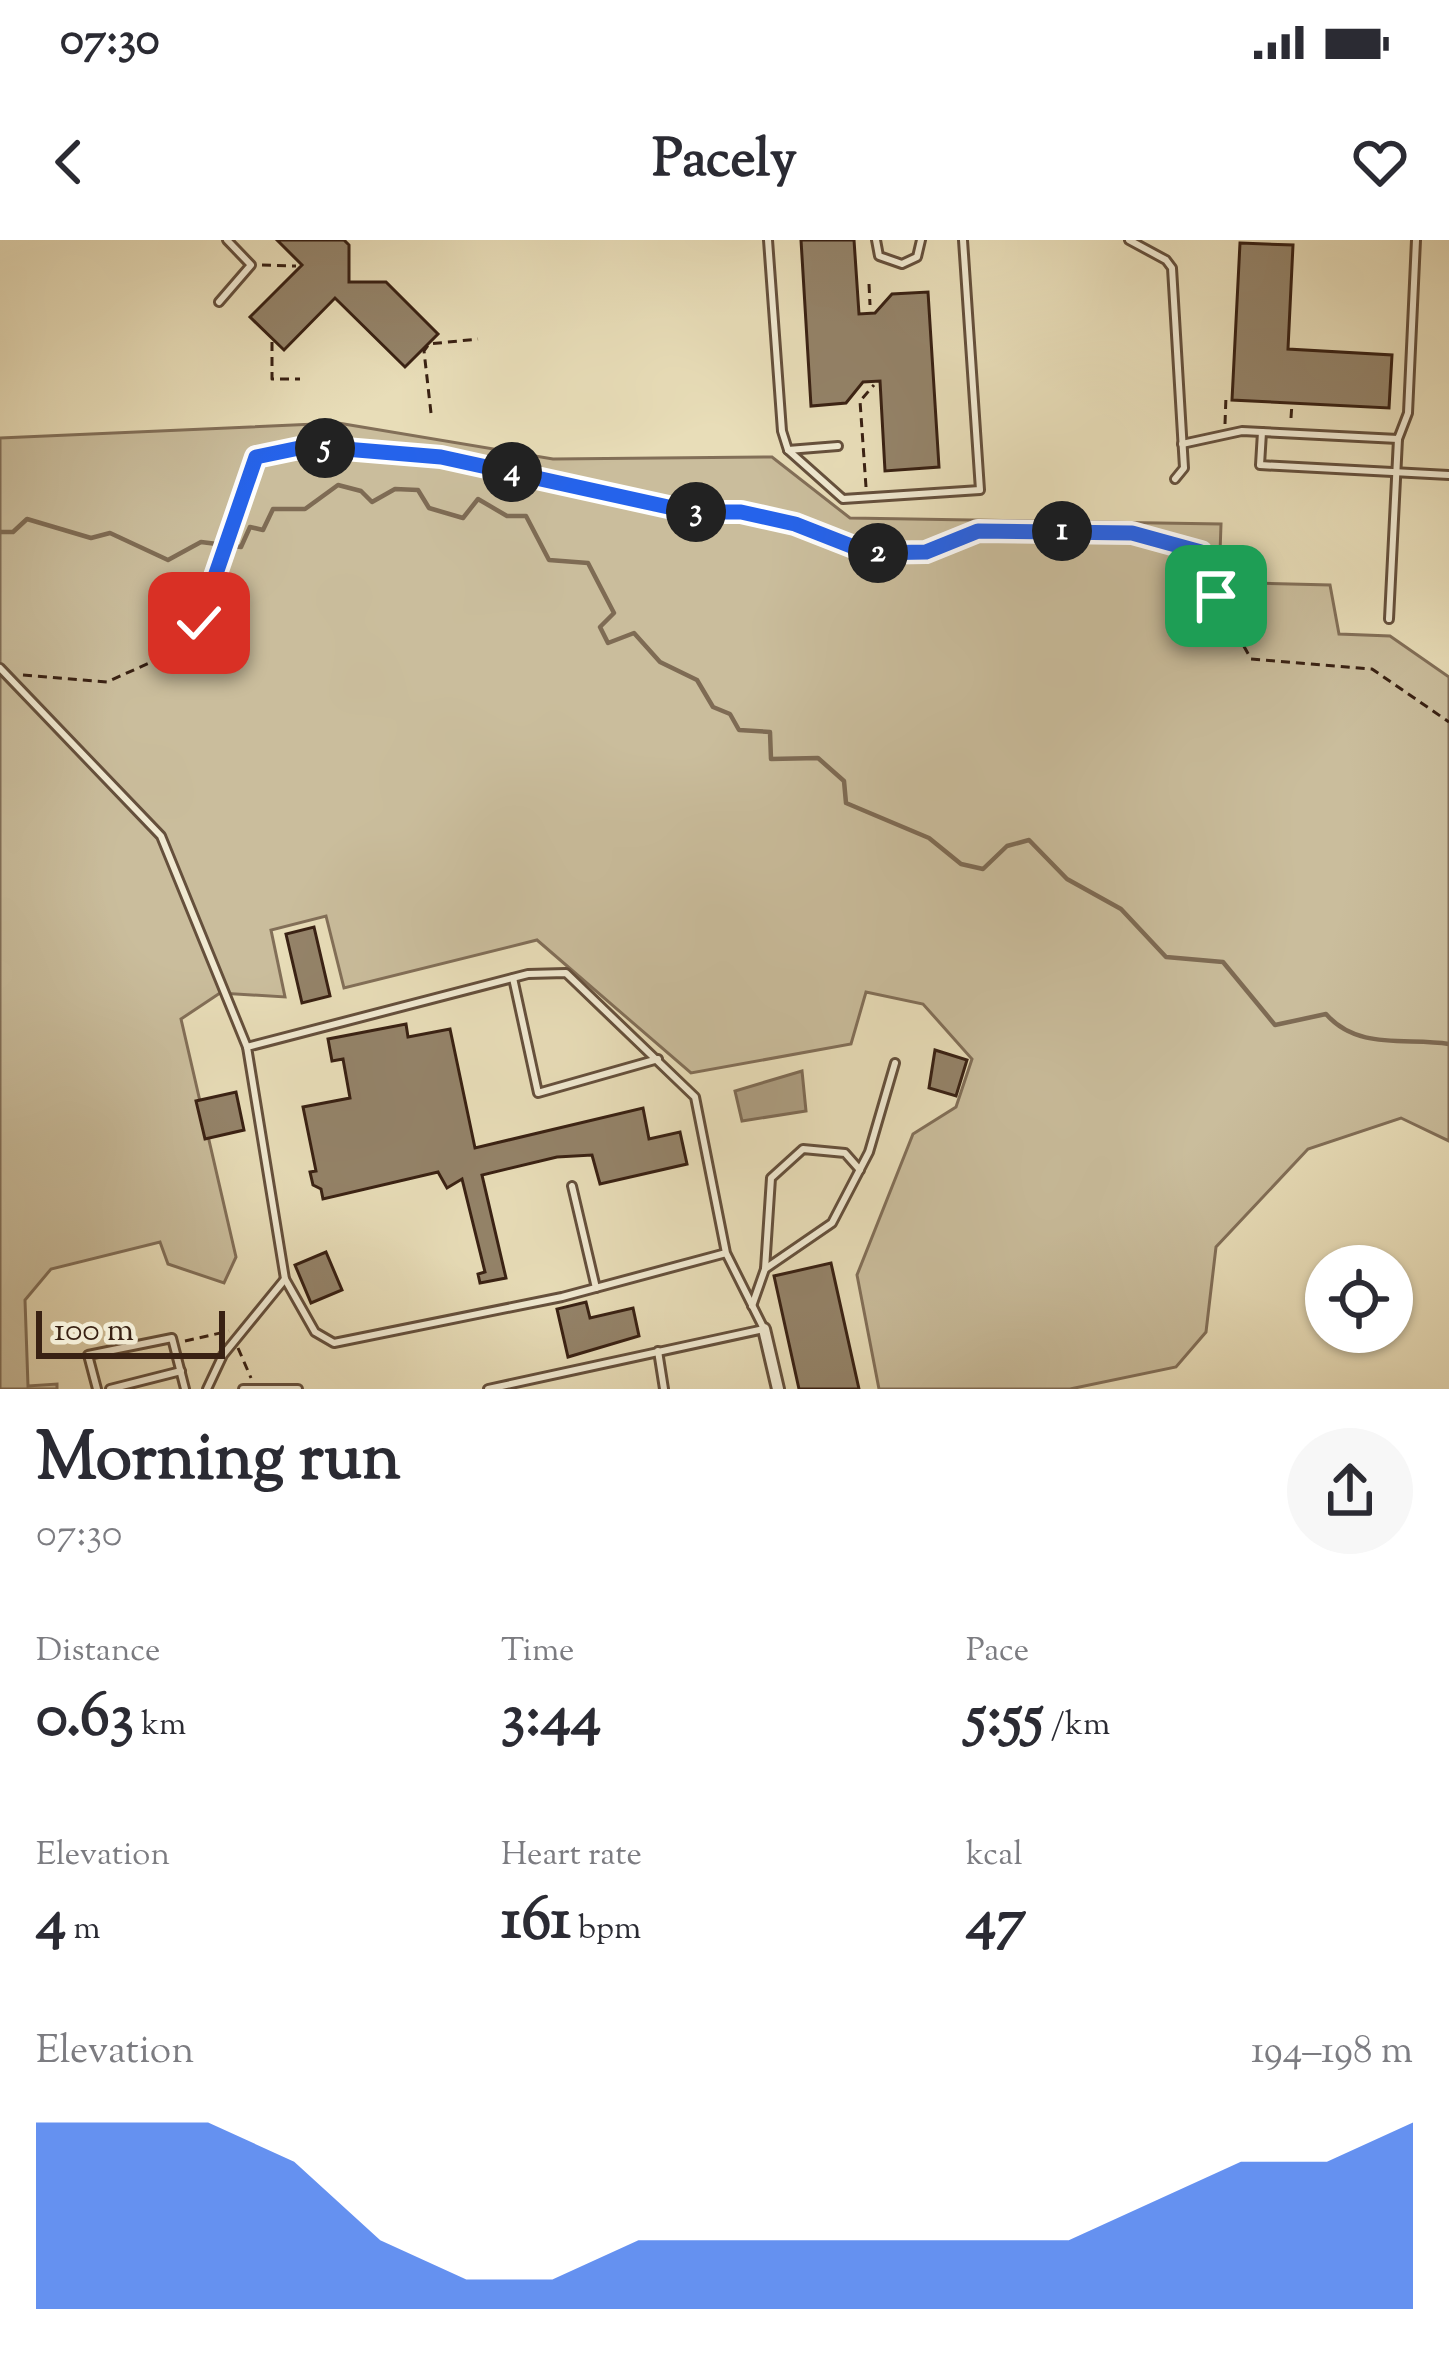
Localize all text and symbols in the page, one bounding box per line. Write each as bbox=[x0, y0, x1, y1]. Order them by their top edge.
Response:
text: 07:30 bbox=[60, 10, 160, 75]
text: Pacely bbox=[652, 123, 797, 201]
icon: back bbox=[36, 129, 102, 195]
icon: heart bbox=[1347, 129, 1413, 195]
pin: 5 bbox=[295, 418, 355, 478]
text: 5 bbox=[319, 424, 331, 472]
pin: 4 bbox=[482, 442, 542, 502]
text: 4 bbox=[504, 448, 520, 496]
pin: 3 bbox=[666, 482, 726, 542]
text: 3 bbox=[689, 488, 703, 536]
pin: 1 bbox=[1032, 501, 1092, 561]
text: 1 bbox=[1056, 507, 1068, 555]
pin: 2 bbox=[848, 523, 908, 583]
text: 2 bbox=[870, 529, 886, 577]
pin bbox=[1165, 545, 1267, 647]
icon: arrive bbox=[1183, 563, 1249, 629]
pin bbox=[148, 572, 250, 674]
icon: check bbox=[166, 590, 232, 656]
map controls bbox=[1305, 1245, 1413, 1353]
button: locate bbox=[1305, 1245, 1413, 1353]
scale bar bbox=[36, 1305, 225, 1358]
text: 100 m bbox=[54, 1308, 134, 1356]
text: Morning run bbox=[36, 1415, 401, 1510]
button: share bbox=[1287, 1428, 1413, 1554]
text: 07:30 bbox=[36, 1508, 122, 1564]
text: Distance bbox=[36, 1628, 160, 1676]
text: Time bbox=[501, 1628, 574, 1676]
text: Pace bbox=[966, 1628, 1029, 1676]
text: 0.63 bbox=[36, 1676, 134, 1763]
text: 3:44 bbox=[501, 1676, 601, 1763]
text: 5:55 bbox=[966, 1676, 1044, 1763]
text: km bbox=[134, 1702, 186, 1750]
text: /km bbox=[1044, 1702, 1110, 1750]
text: Elevation bbox=[36, 1832, 170, 1880]
text: Heart rate bbox=[501, 1832, 642, 1880]
text: kcal bbox=[966, 1832, 1023, 1880]
text: 4 bbox=[36, 1880, 66, 1967]
text: 161 bbox=[501, 1880, 571, 1967]
text: 47 bbox=[966, 1880, 1026, 1967]
text: m bbox=[66, 1906, 101, 1954]
text: bpm bbox=[571, 1906, 641, 1954]
text: Elevation bbox=[36, 2025, 194, 2081]
text: 194–198 m bbox=[1251, 2025, 1413, 2081]

